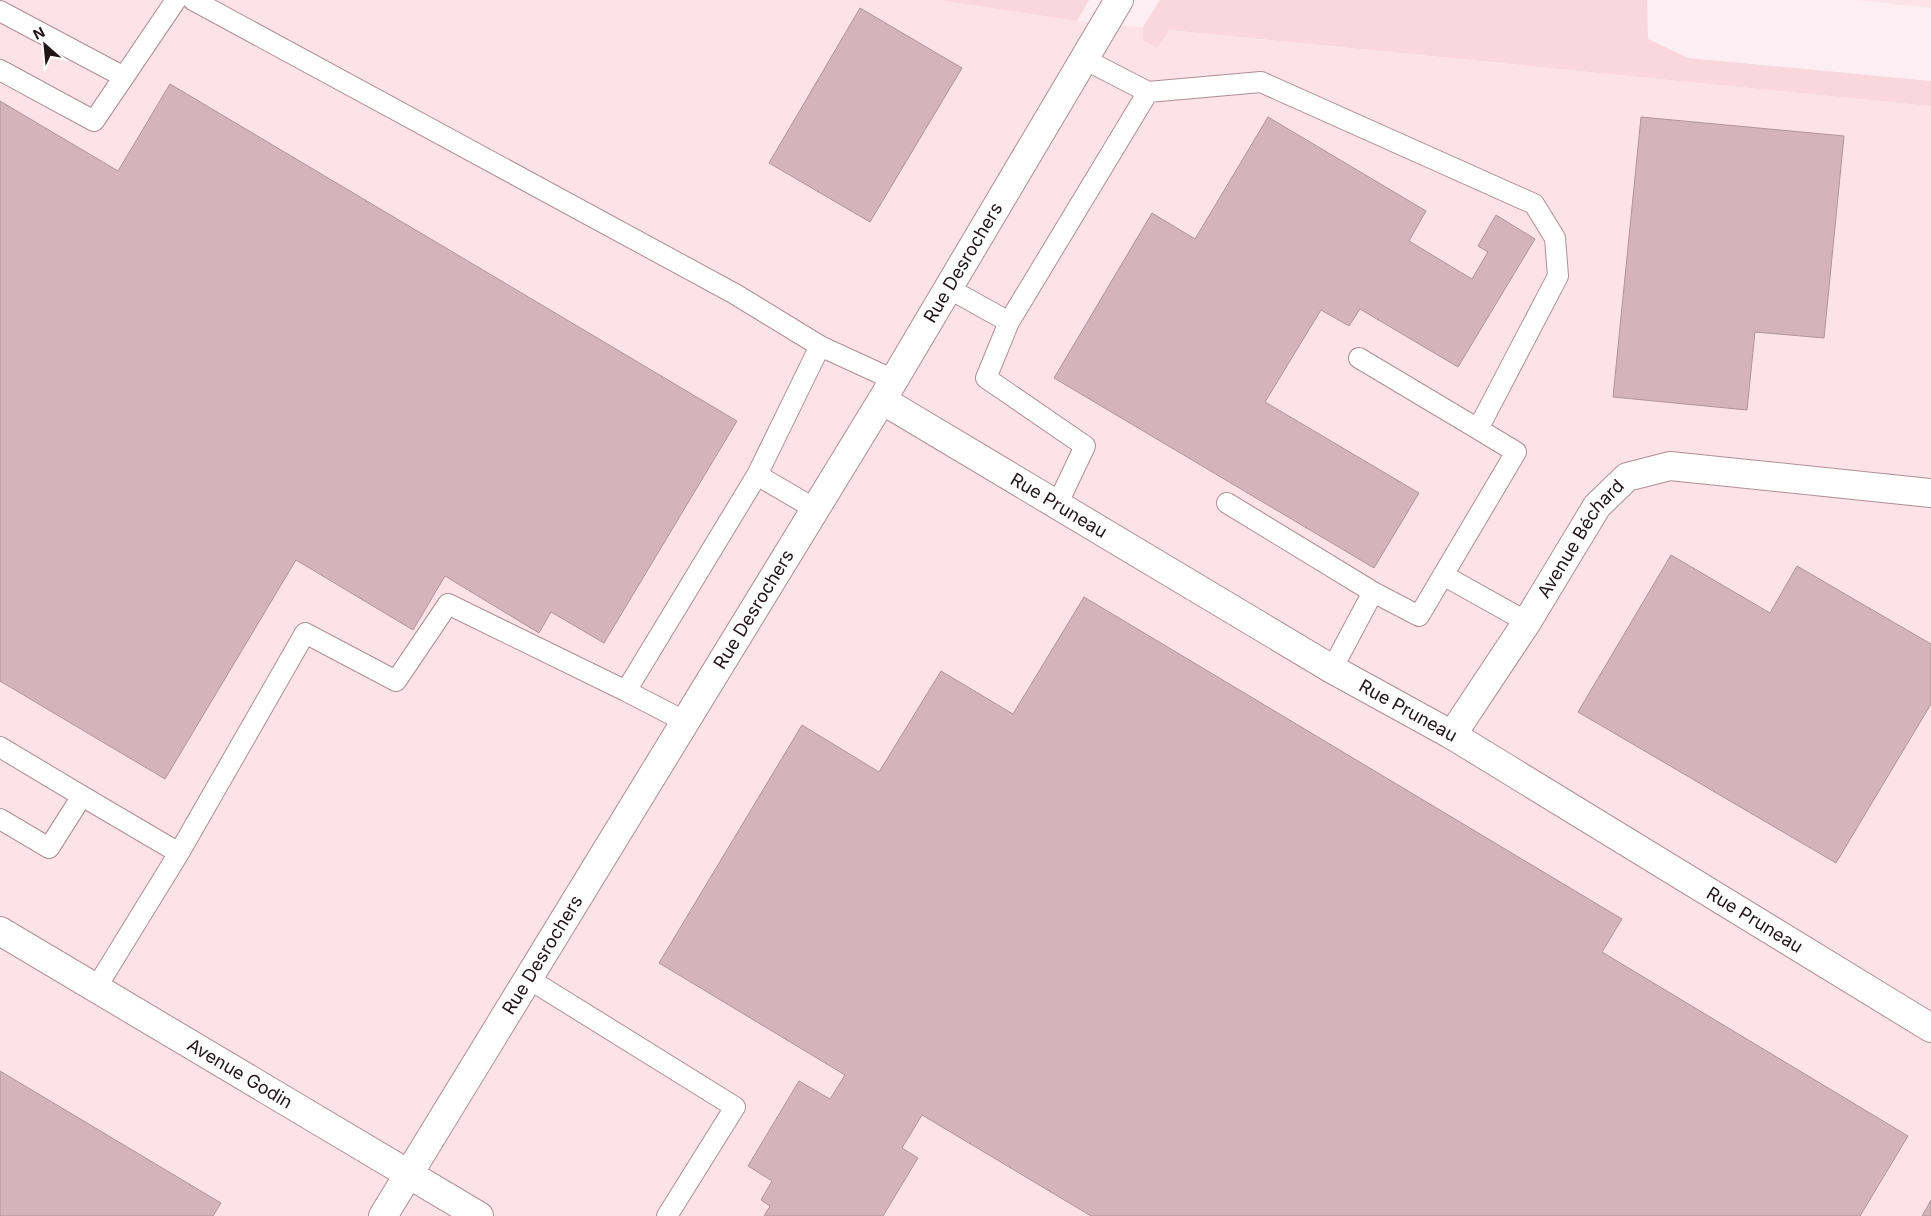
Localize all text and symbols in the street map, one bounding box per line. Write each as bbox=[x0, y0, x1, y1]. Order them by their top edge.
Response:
north arrow bbox=[20, 20, 70, 70]
text: N bbox=[30, 23, 47, 43]
street label: Rue Desrochers bbox=[919, 199, 1007, 326]
street label: Rue Pruneau bbox=[1007, 468, 1111, 542]
street label: Avenue Béchard bbox=[1533, 475, 1628, 602]
street label: Rue Desrochers bbox=[709, 546, 798, 673]
street label: Rue Pruneau bbox=[1355, 675, 1461, 746]
street label: Rue Pruneau bbox=[1703, 882, 1807, 957]
street label: Rue Desrochers bbox=[498, 891, 587, 1018]
street label: Avenue Godin bbox=[184, 1034, 296, 1113]

